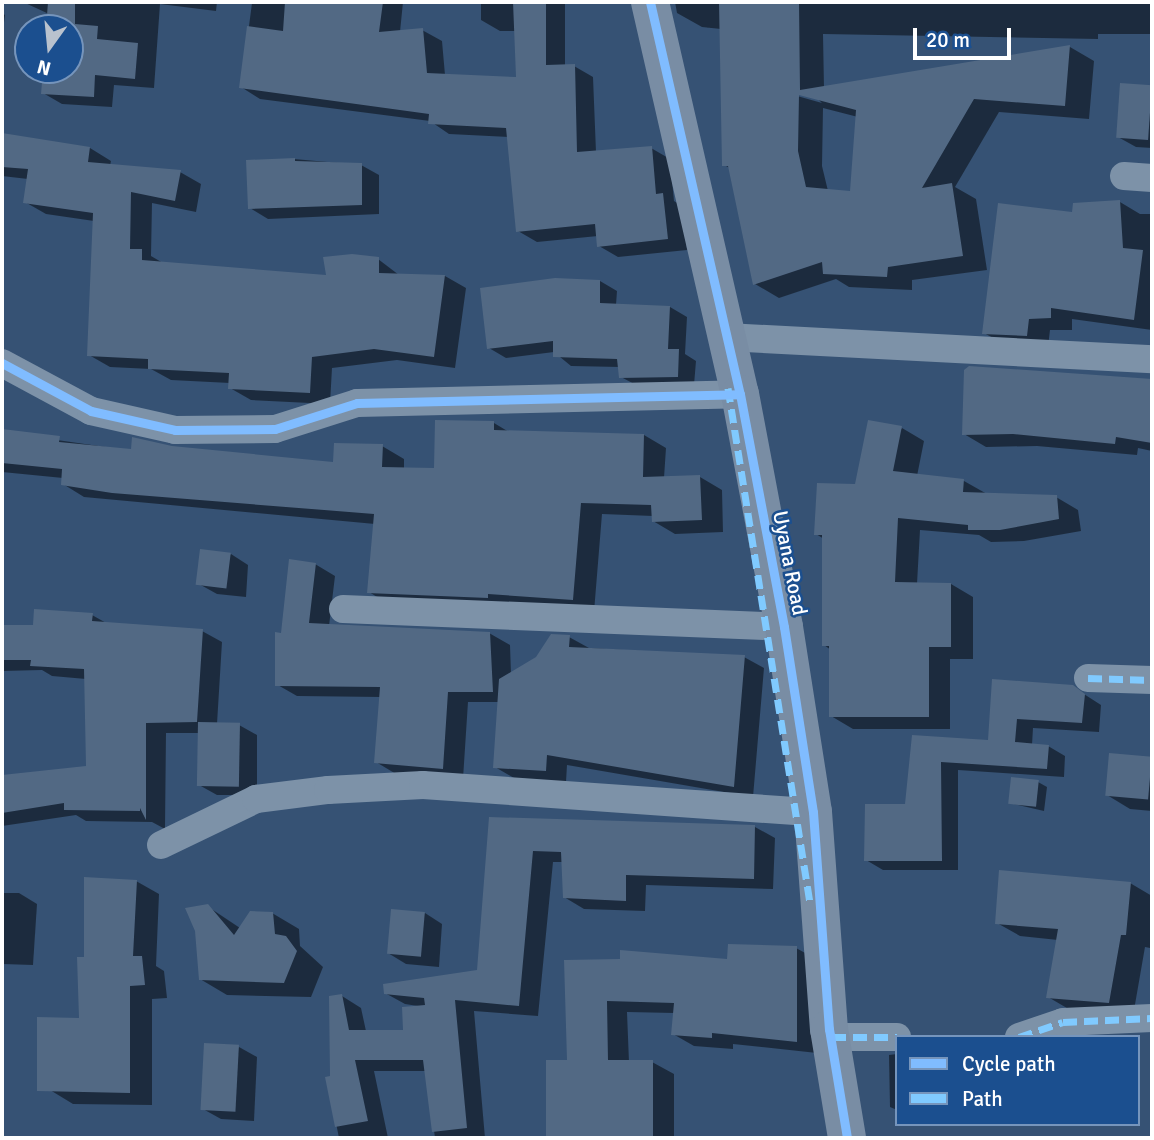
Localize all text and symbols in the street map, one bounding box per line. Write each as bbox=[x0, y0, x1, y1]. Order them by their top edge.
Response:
north arrow bbox=[14, 14, 84, 84]
scale bar bbox=[916, 14, 1014, 58]
text: 20 m bbox=[926, 27, 970, 53]
text: N bbox=[35, 54, 54, 81]
street label: Uyana Road bbox=[768, 509, 812, 617]
legend bbox=[895, 1035, 1140, 1126]
text: Cycle path bbox=[962, 1051, 1056, 1077]
text: Path bbox=[962, 1086, 1003, 1112]

